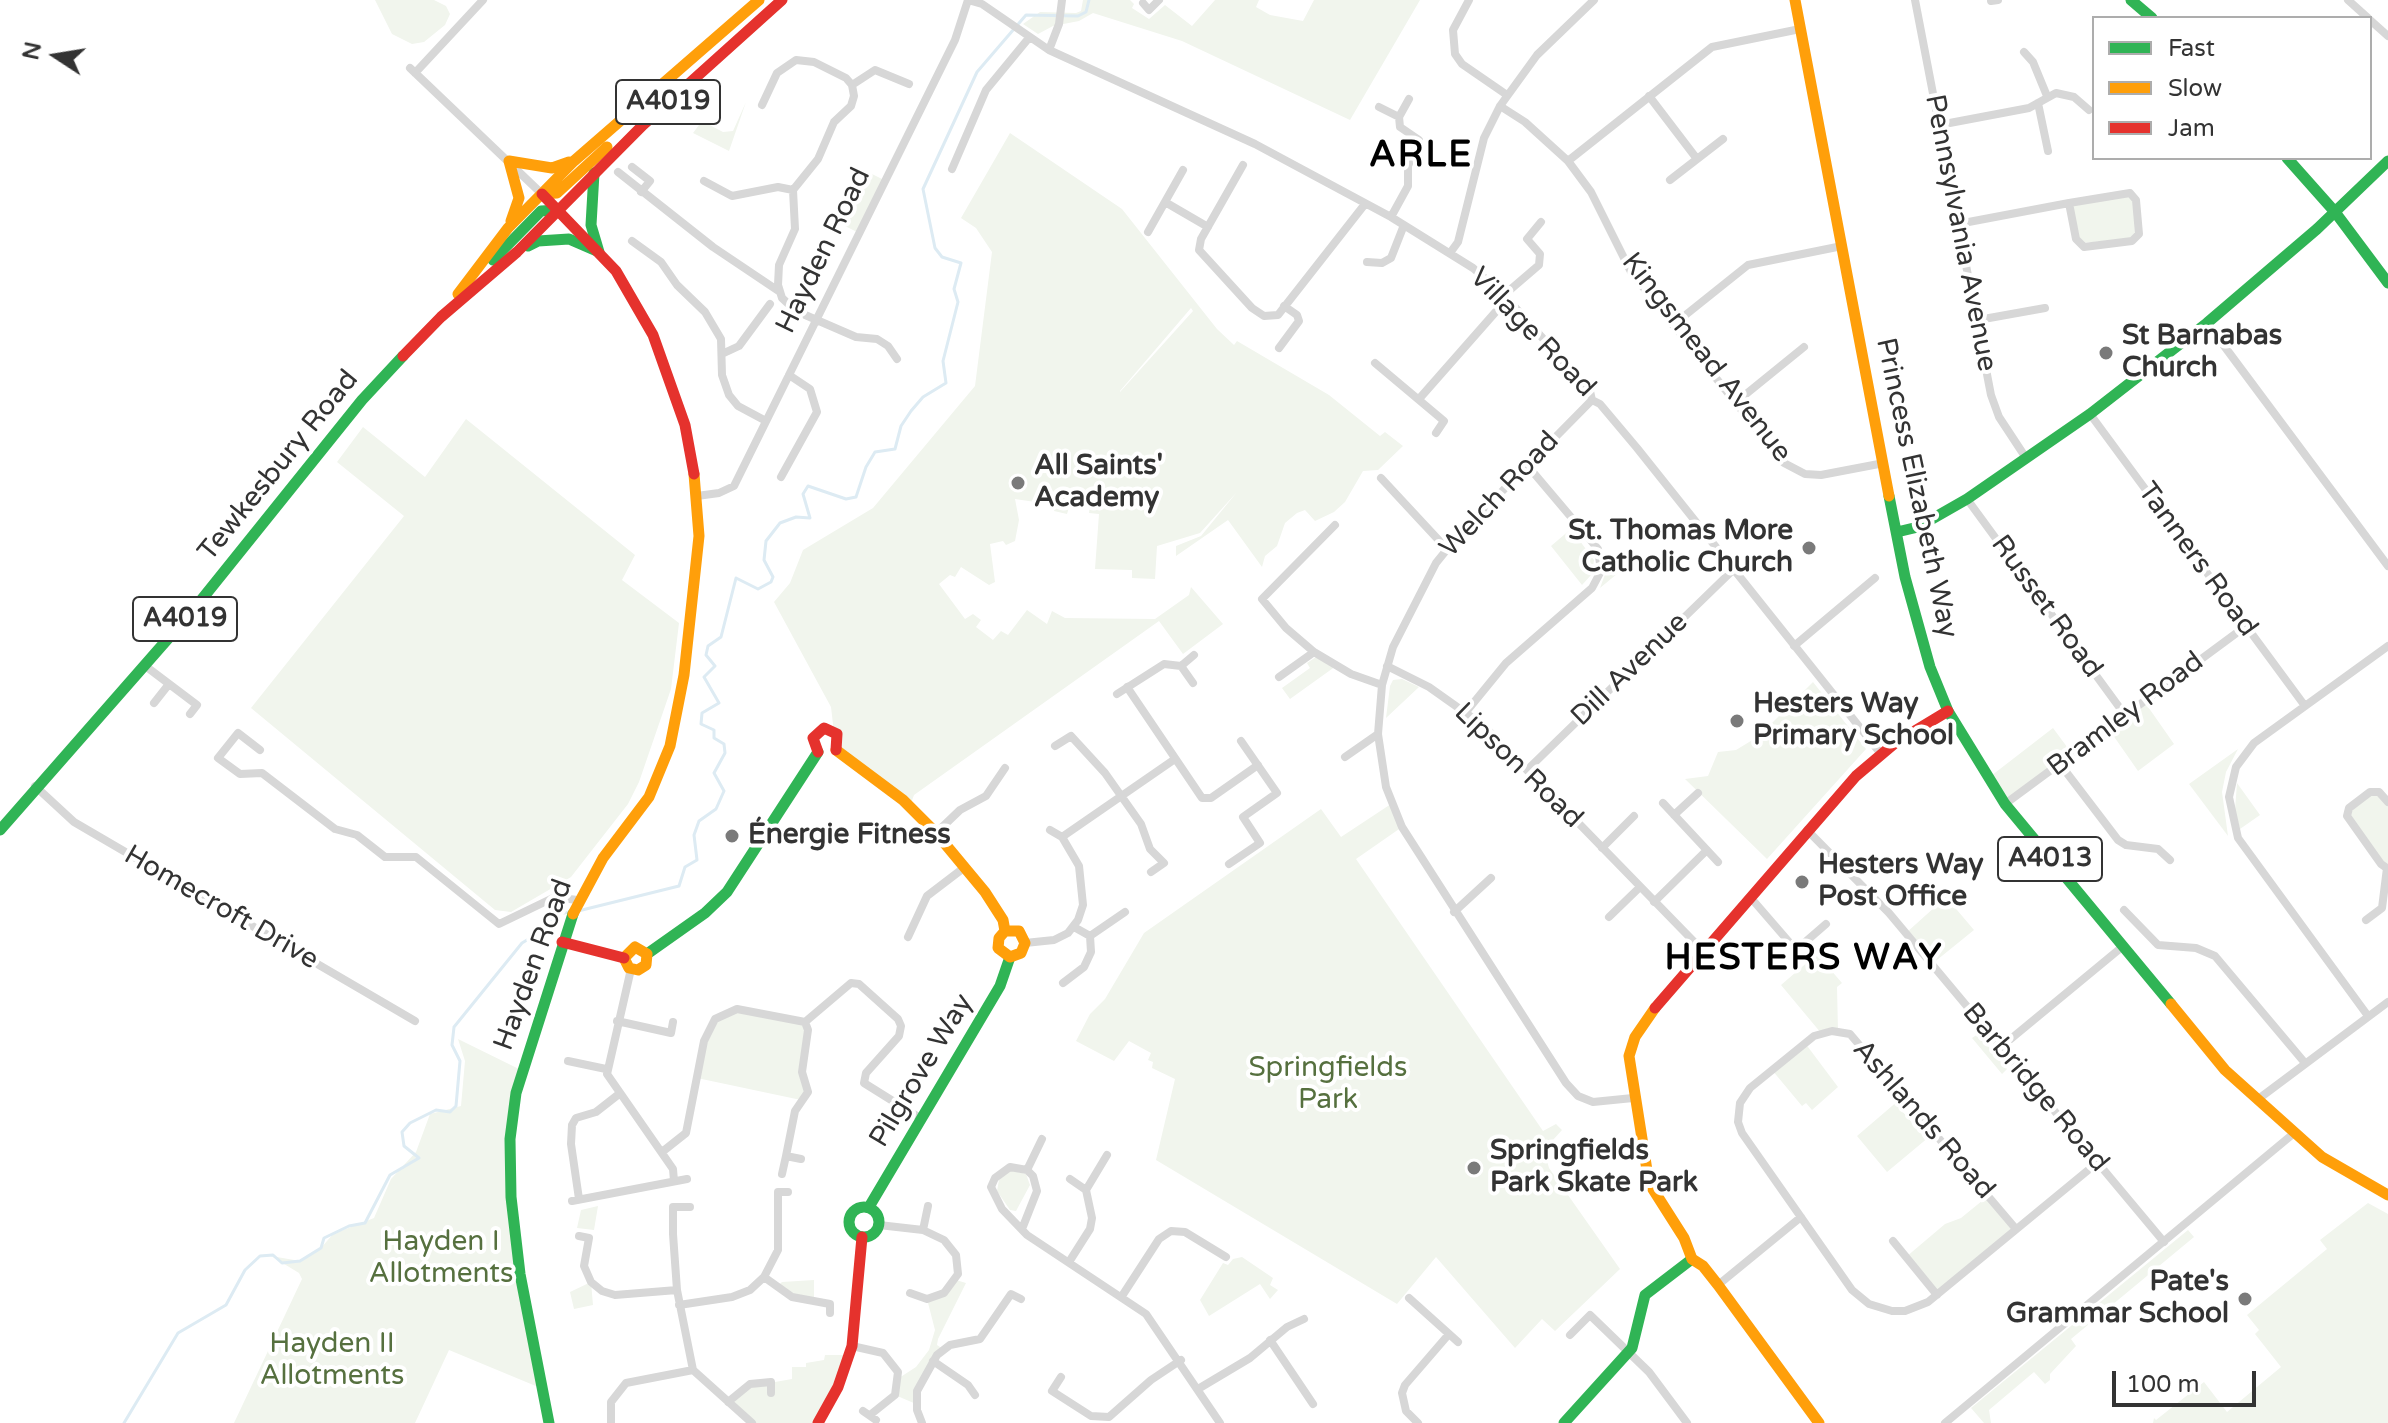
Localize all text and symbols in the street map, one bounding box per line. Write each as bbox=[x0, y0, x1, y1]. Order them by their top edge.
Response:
north arrow bbox=[16, 16, 96, 96]
legend bbox=[2092, 16, 2372, 160]
text: Fast bbox=[2168, 34, 2215, 63]
text: N bbox=[18, 40, 47, 62]
text: Slow bbox=[2168, 74, 2222, 103]
road number: A4019 bbox=[616, 80, 720, 124]
street label: Pennsylvania Avenue bbox=[1917, 92, 2003, 374]
text: Jam bbox=[2168, 114, 2215, 143]
district label: ARLE bbox=[1369, 135, 1473, 179]
street label: Hayden Road bbox=[770, 163, 878, 339]
street label: Kingsmead Avenue bbox=[1614, 247, 1798, 469]
street label: Village Road bbox=[1462, 261, 1602, 405]
place label: St Barnabas Church bbox=[2122, 320, 2282, 386]
street label: Princess Elizabeth Way bbox=[1868, 335, 1964, 641]
marker: St Barnabas Church bbox=[2097, 344, 2115, 362]
street label: Tewkesbury Road bbox=[192, 364, 366, 568]
street label: Welch Road bbox=[1433, 425, 1567, 565]
place label: All Saints' Academy bbox=[1034, 450, 1163, 516]
marker: All Saints' Academy bbox=[1009, 474, 1027, 492]
street label: Tanners Road bbox=[2130, 476, 2264, 644]
place label: St. Thomas More Catholic Church bbox=[1568, 515, 1793, 581]
street label: Russet Road bbox=[1983, 529, 2109, 685]
marker: St. Thomas More Catholic Church bbox=[1800, 539, 1818, 557]
road number: A4019 bbox=[133, 597, 237, 641]
street label: Dill Avenue bbox=[1565, 606, 1695, 734]
street label: Bramley Road bbox=[2041, 645, 2211, 785]
place label: Hesters Way Primary School bbox=[1753, 688, 1954, 754]
street label: Lipson Road bbox=[1447, 696, 1589, 836]
marker: Hesters Way Primary School bbox=[1728, 712, 1746, 730]
place label: Énergie Fitness bbox=[748, 819, 951, 853]
marker: Énergie Fitness bbox=[723, 827, 741, 845]
road number: A4013 bbox=[1998, 837, 2102, 881]
street label: Homecroft Drive bbox=[118, 839, 324, 977]
place label: Hesters Way Post Office bbox=[1818, 849, 1983, 915]
marker: Hesters Way Post Office bbox=[1793, 873, 1811, 891]
street label: Hayden Road bbox=[487, 875, 581, 1055]
district label: HESTERS WAY bbox=[1664, 938, 1944, 982]
street label: Pilgrove Way bbox=[863, 988, 981, 1154]
street label: Barbridge Road bbox=[1955, 997, 2115, 1179]
street label: Ashlands Road bbox=[1845, 1034, 2001, 1206]
park label: Springfields Park bbox=[1249, 1052, 1407, 1118]
place label: Springfields Park Skate Park bbox=[1490, 1135, 1698, 1201]
marker: Springfields Park Skate Park bbox=[1465, 1159, 1483, 1177]
park label: Hayden I Allotments bbox=[369, 1226, 513, 1292]
place label: Pate's Grammar School bbox=[2006, 1266, 2229, 1332]
marker: Pate's Grammar School bbox=[2236, 1290, 2254, 1308]
park label: Hayden II Allotments bbox=[260, 1328, 404, 1394]
scale bar bbox=[2116, 1355, 2260, 1405]
text: 100 m bbox=[2126, 1370, 2200, 1399]

